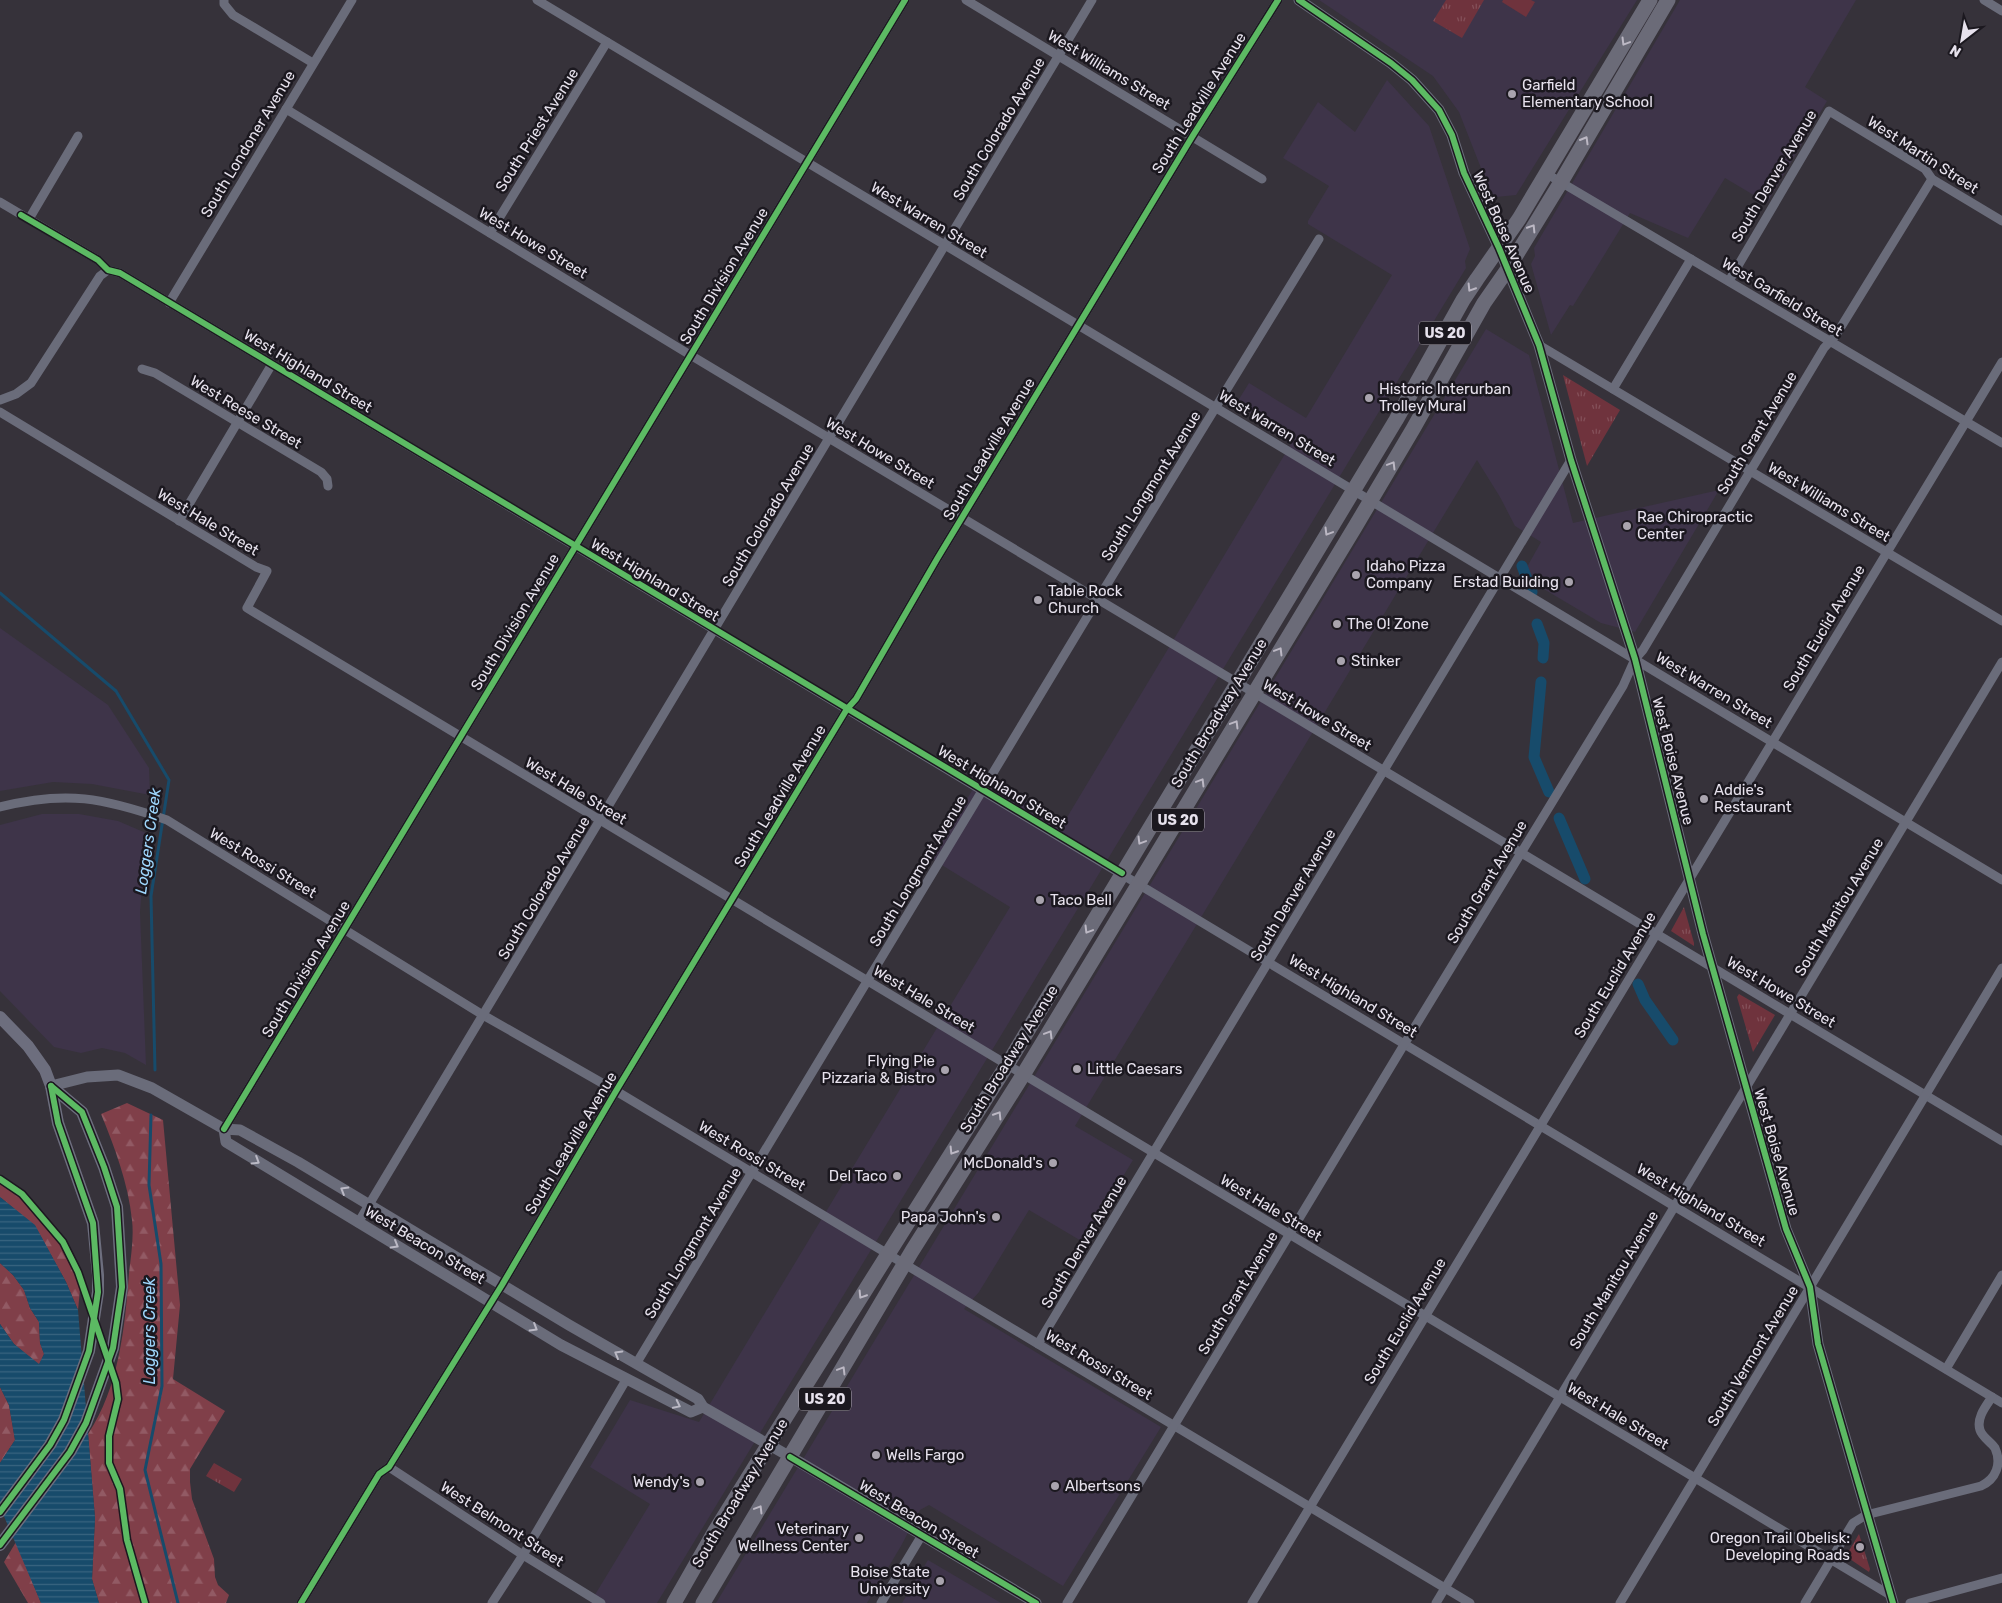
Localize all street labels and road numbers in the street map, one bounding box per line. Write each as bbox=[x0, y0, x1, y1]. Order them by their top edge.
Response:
street label: West Williams Street bbox=[1044, 26, 1174, 114]
street label: South Leadville Avenue bbox=[1148, 29, 1250, 177]
street label: South Colorado Avenue bbox=[949, 54, 1049, 204]
street label: South Priest Avenue bbox=[492, 65, 582, 195]
street label: South Londoner Avenue bbox=[197, 67, 299, 221]
street label: South Denver Avenue bbox=[1727, 107, 1821, 245]
street label: West Martin Street bbox=[1864, 112, 1982, 198]
street label: West Boise Avenue bbox=[1469, 168, 1539, 296]
street label: West Warren Street bbox=[867, 178, 991, 262]
street label: West Howe Street bbox=[475, 203, 591, 283]
street label: South Division Avenue bbox=[676, 204, 772, 348]
street label: West Garfield Street bbox=[1718, 254, 1846, 340]
road number: US 20 bbox=[1419, 322, 1471, 344]
street label: West Highland Street bbox=[240, 326, 376, 417]
street label: South Grant Avenue bbox=[1713, 368, 1801, 498]
street label: West Reese Street bbox=[187, 372, 305, 452]
street label: South Leadville Avenue bbox=[939, 375, 1039, 523]
street label: West Warren Street bbox=[1215, 386, 1339, 470]
street label: South Longmont Avenue bbox=[1097, 408, 1205, 564]
street label: West Howe Street bbox=[822, 413, 938, 493]
street label: South Colorado Avenue bbox=[718, 440, 818, 590]
street label: West Williams Street bbox=[1764, 458, 1894, 546]
street label: West Hale Street bbox=[154, 485, 262, 559]
street label: West Highland Street bbox=[587, 535, 723, 626]
street label: South Division Avenue bbox=[467, 550, 563, 694]
street label: South Euclid Avenue bbox=[1779, 562, 1869, 694]
street label: South Broadway Avenue bbox=[1167, 635, 1271, 791]
street label: West Warren Street bbox=[1652, 648, 1776, 732]
street label: West Howe Street bbox=[1259, 675, 1375, 755]
street label: West Boise Avenue bbox=[1648, 695, 1698, 827]
street label: South Leadville Avenue bbox=[730, 722, 830, 870]
street label: West Highland Street bbox=[934, 742, 1070, 833]
street label: West Hale Street bbox=[522, 754, 630, 828]
street label: South Longmont Avenue bbox=[866, 792, 970, 950]
road number: US 20 bbox=[1152, 808, 1204, 832]
street label: South Colorado Avenue bbox=[494, 813, 594, 963]
street label: South Grant Avenue bbox=[1443, 817, 1531, 947]
street label: West Rossi Street bbox=[206, 824, 320, 902]
street label: South Denver Avenue bbox=[1246, 826, 1340, 964]
street label: South Manitou Avenue bbox=[1791, 835, 1887, 979]
street label: South Division Avenue bbox=[258, 897, 354, 1041]
street label: South Euclid Avenue bbox=[1570, 909, 1660, 1041]
street label: West Highland Street bbox=[1285, 951, 1421, 1042]
street label: West Howe Street bbox=[1723, 952, 1839, 1032]
street label: West Hale Street bbox=[870, 962, 978, 1036]
street label: South Broadway Avenue bbox=[956, 982, 1062, 1136]
street label: South Leadville Avenue bbox=[521, 1069, 621, 1217]
street label: West Boise Avenue bbox=[1750, 1086, 1804, 1218]
street label: West Rossi Street bbox=[695, 1117, 809, 1195]
street label: West Highland Street bbox=[1633, 1160, 1769, 1251]
street label: South Longmont Avenue bbox=[641, 1164, 745, 1322]
street label: West Hale Street bbox=[1217, 1171, 1325, 1245]
street label: South Denver Avenue bbox=[1037, 1173, 1131, 1311]
street label: West Beacon Street bbox=[362, 1202, 488, 1288]
street label: South Manitou Avenue bbox=[1566, 1208, 1662, 1352]
street label: South Grant Avenue bbox=[1194, 1228, 1282, 1358]
street label: South Euclid Avenue bbox=[1360, 1255, 1450, 1387]
street label: South Vermont Avenue bbox=[1704, 1282, 1802, 1430]
street label: West Rossi Street bbox=[1042, 1326, 1156, 1404]
street label: West Hale Street bbox=[1564, 1379, 1672, 1453]
road number: US 20 bbox=[799, 1388, 851, 1410]
street label: South Broadway Avenue bbox=[688, 1415, 792, 1571]
street label: West Beacon Street bbox=[856, 1476, 982, 1562]
street label: West Belmont Street bbox=[437, 1477, 567, 1571]

